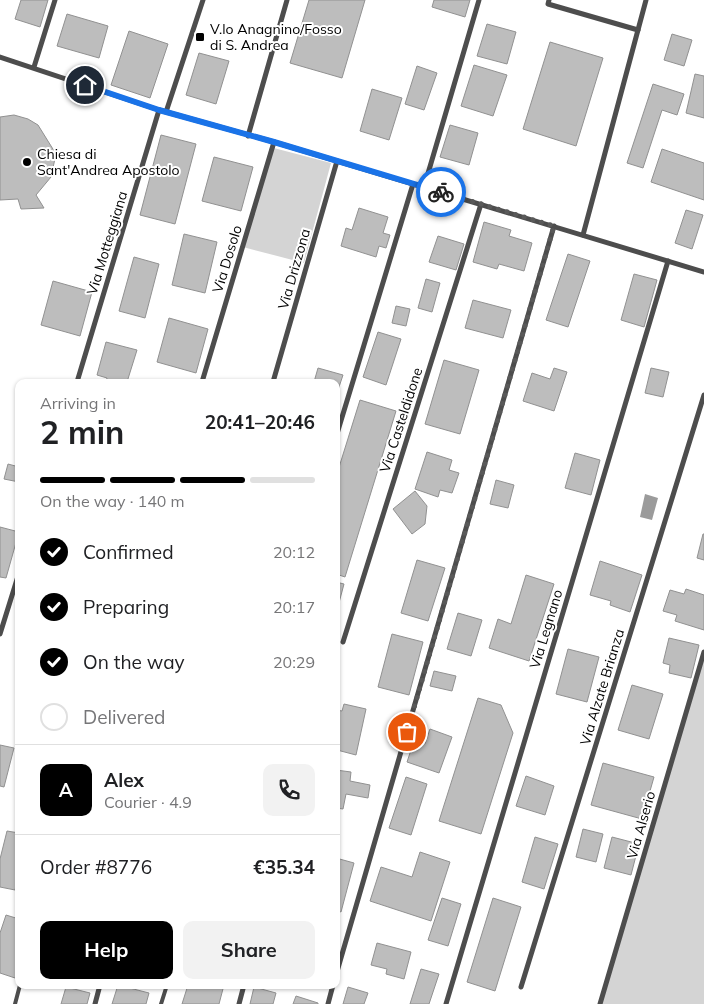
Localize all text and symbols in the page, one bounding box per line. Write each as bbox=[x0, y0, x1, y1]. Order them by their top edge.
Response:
place label: V.lo Anagnino/Fosso di S. Andrea bbox=[210, 20, 342, 54]
marker: V.lo Anagnino/Fosso di S. Andrea bbox=[194, 31, 206, 43]
pin bbox=[64, 64, 106, 106]
icon: home bbox=[71, 71, 99, 99]
place label: Chiesa di Sant'Andrea Apostolo bbox=[37, 145, 180, 179]
marker: Chiesa di Sant'Andrea Apostolo bbox=[21, 156, 33, 168]
courier bbox=[416, 167, 466, 217]
icon: bike bbox=[427, 178, 455, 206]
street label: Via Motteggiana bbox=[83, 189, 131, 297]
street label: Via Dosolo bbox=[208, 223, 246, 295]
street label: Via Drizzona bbox=[274, 227, 314, 311]
street label: Via Casteldidone bbox=[376, 365, 426, 475]
text: Arriving in bbox=[40, 393, 116, 413]
text: 20:41–20:46 bbox=[205, 410, 315, 434]
text: 2 min bbox=[40, 412, 124, 452]
text: On the way · 140 m bbox=[40, 491, 185, 511]
icon: check bbox=[40, 538, 68, 566]
text: Confirmed bbox=[83, 540, 174, 564]
text: 20:12 bbox=[273, 542, 315, 562]
street label: Via Legnano bbox=[525, 587, 567, 671]
icon: check bbox=[40, 593, 68, 621]
text: Preparing bbox=[83, 595, 169, 619]
text: 20:17 bbox=[273, 597, 315, 617]
street label: Via Alzate Brianza bbox=[576, 627, 628, 747]
icon: check bbox=[40, 648, 68, 676]
text: On the way bbox=[83, 650, 185, 674]
text: 20:29 bbox=[273, 652, 315, 672]
text: Delivered bbox=[83, 705, 165, 729]
pin bbox=[386, 711, 428, 753]
icon: bag bbox=[393, 718, 421, 746]
button: phone bbox=[263, 764, 315, 816]
text: Alex bbox=[104, 768, 144, 792]
text: A bbox=[59, 778, 73, 802]
street label: Via Alserio bbox=[623, 789, 659, 861]
text: Courier · 4.9 bbox=[104, 792, 192, 812]
text: Order #8776 bbox=[40, 855, 152, 879]
text: €35.34 bbox=[253, 855, 315, 879]
button: Help bbox=[40, 921, 173, 979]
button: Share bbox=[183, 921, 315, 979]

